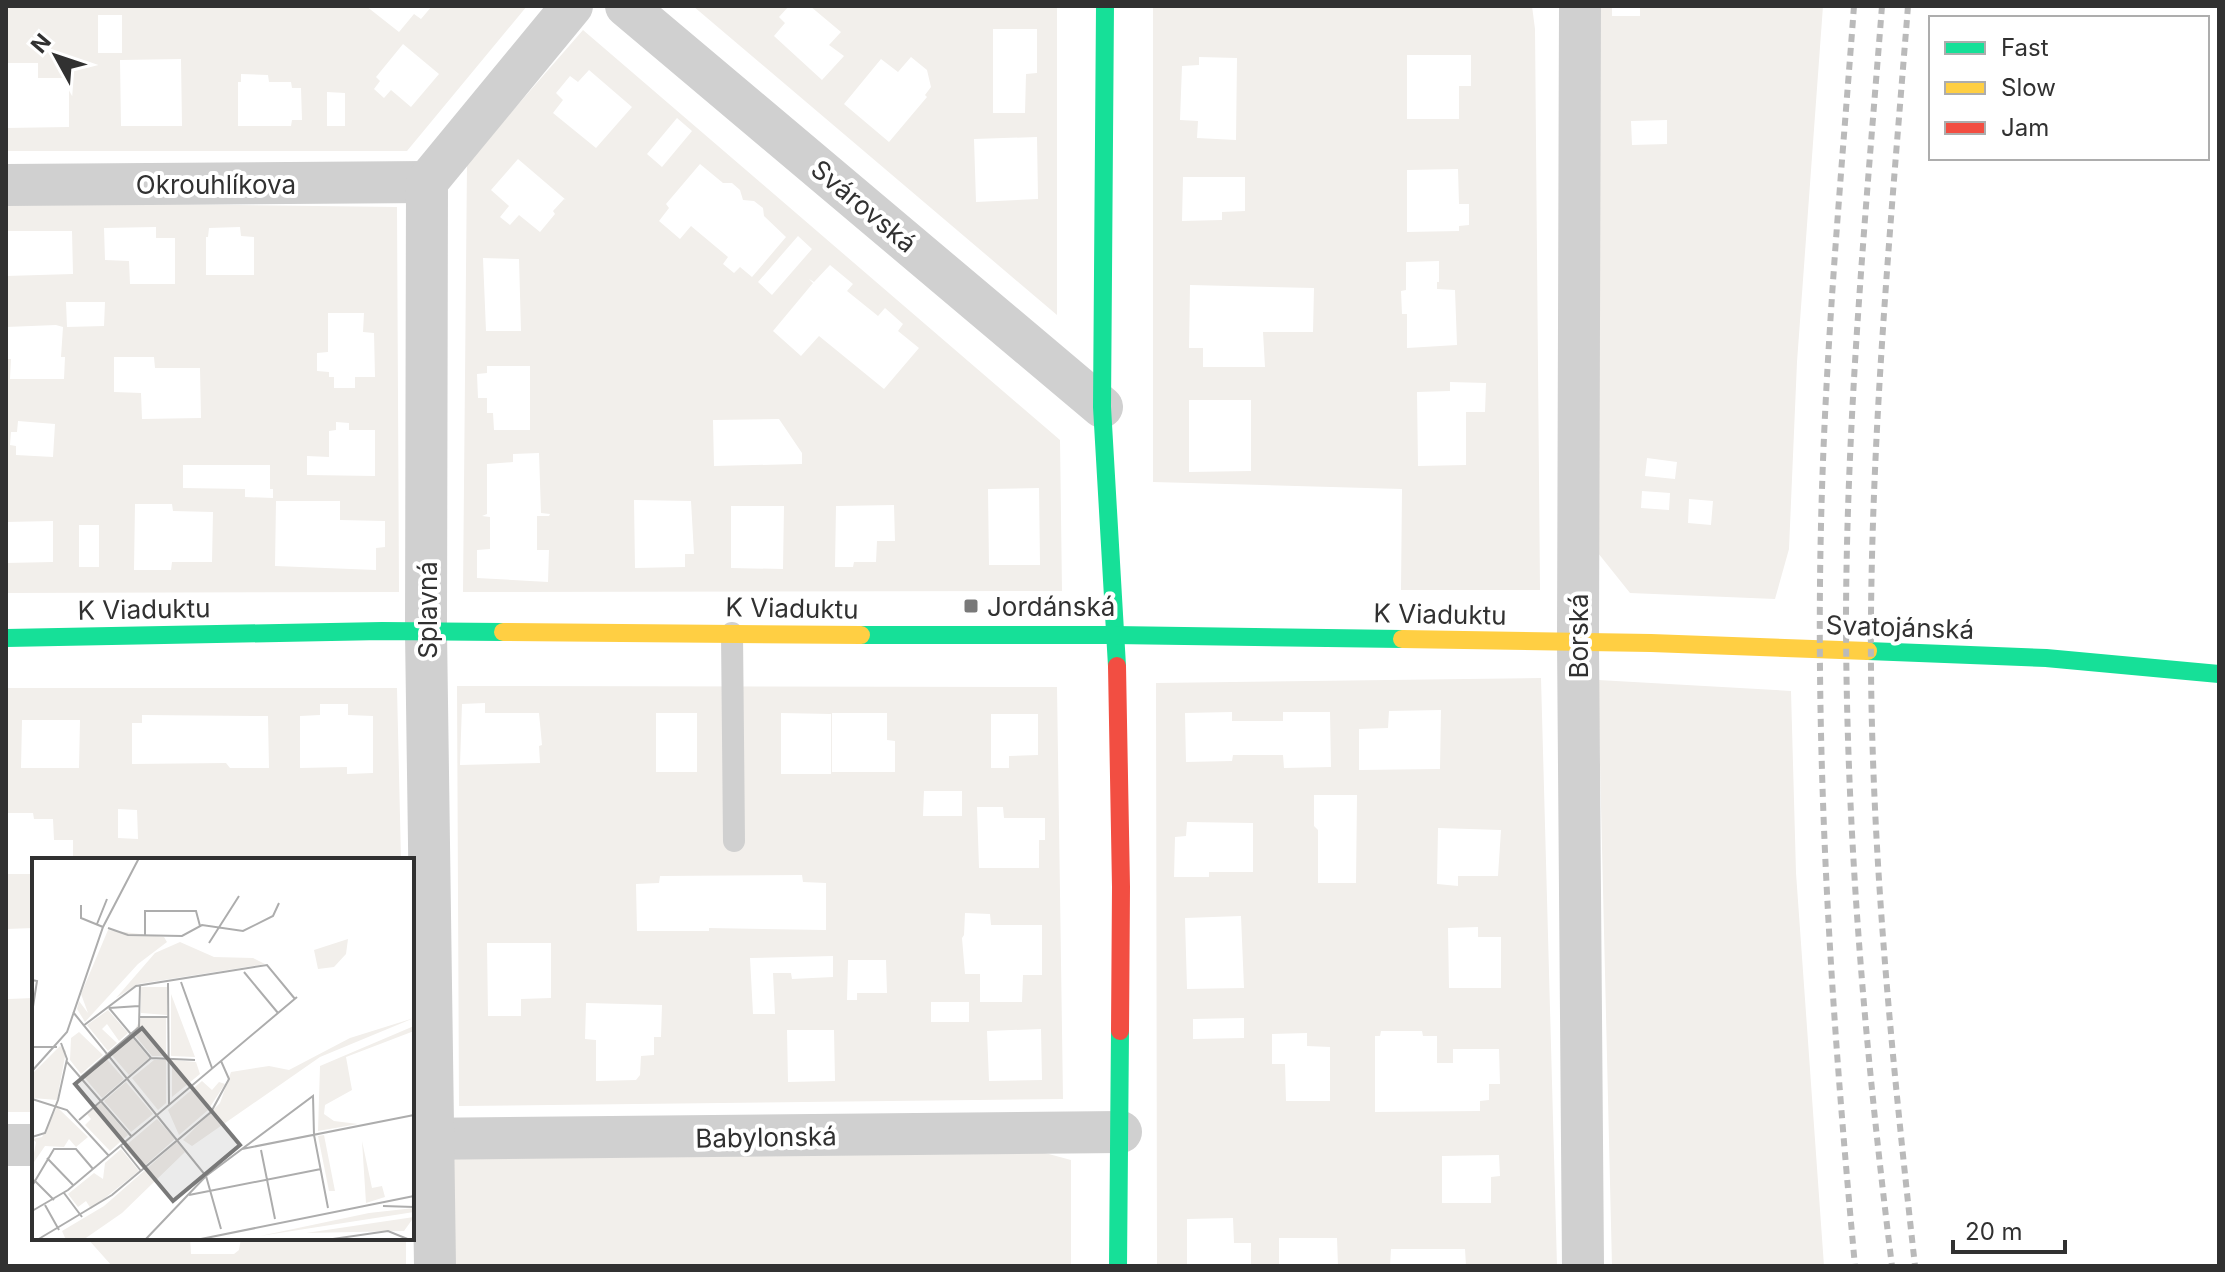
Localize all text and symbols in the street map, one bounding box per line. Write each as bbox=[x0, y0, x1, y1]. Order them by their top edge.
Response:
north arrow bbox=[16, 16, 96, 96]
legend bbox=[1929, 16, 2209, 160]
text: N bbox=[25, 28, 56, 58]
text: Fast bbox=[2001, 33, 2049, 62]
text: Slow bbox=[2001, 73, 2056, 102]
text: Jam bbox=[2001, 113, 2049, 142]
street label: Svárovská bbox=[805, 153, 923, 259]
street label: Okrouhlíkova bbox=[136, 169, 296, 200]
street label: Splavná bbox=[412, 561, 443, 659]
street label: K Viaduktu bbox=[725, 591, 859, 625]
place label: Jordánská bbox=[987, 591, 1115, 622]
street label: K Viaduktu bbox=[77, 592, 211, 626]
street label: Borská bbox=[1563, 594, 1594, 678]
marker: Jordánská bbox=[962, 597, 980, 615]
street label: K Viaduktu bbox=[1373, 597, 1507, 631]
street label: Svatojánská bbox=[1825, 609, 1975, 645]
inset map bbox=[32, 858, 414, 1240]
street label: Babylonská bbox=[695, 1120, 837, 1154]
scale bar bbox=[1953, 1204, 2065, 1254]
text: 20 m bbox=[1965, 1217, 2023, 1246]

